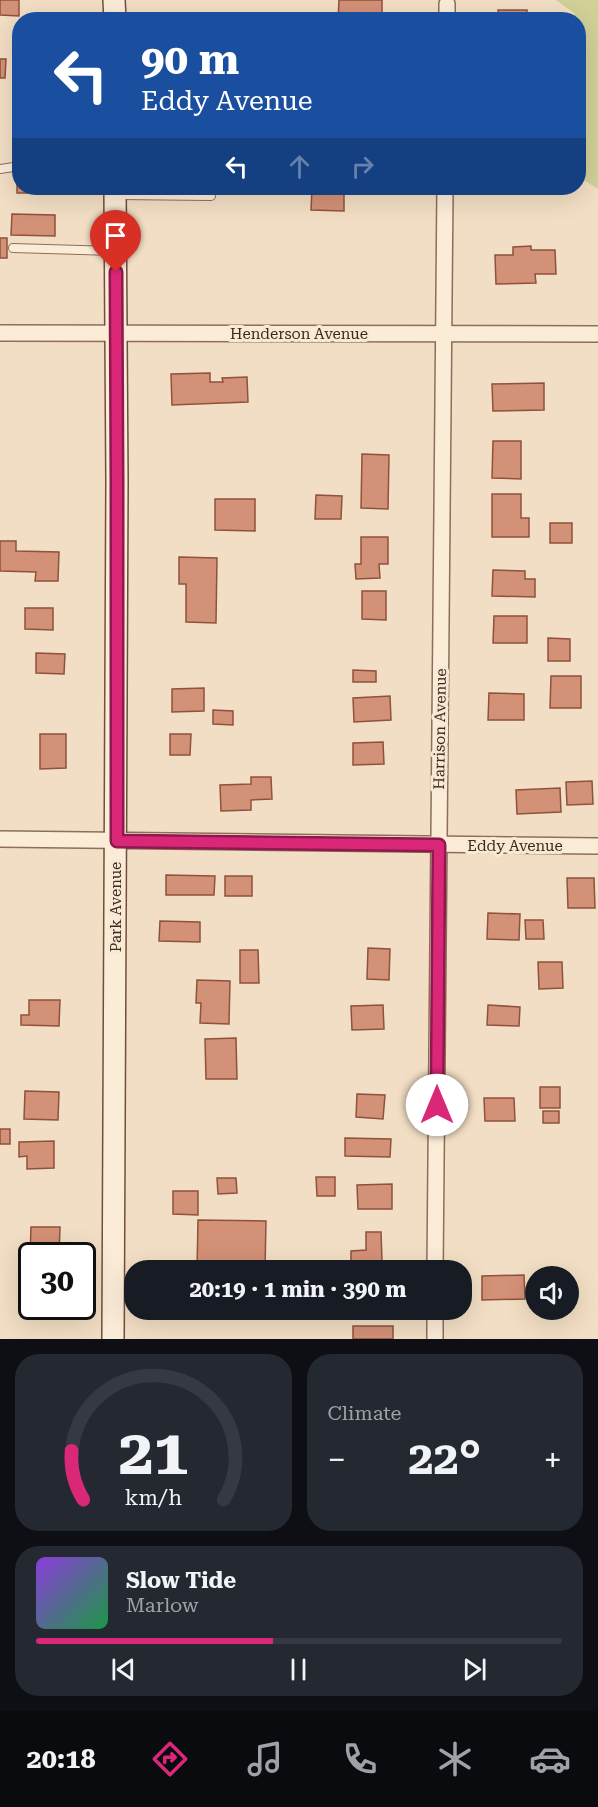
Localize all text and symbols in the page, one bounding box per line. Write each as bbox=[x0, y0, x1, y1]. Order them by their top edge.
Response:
text: 90 m bbox=[141, 35, 239, 84]
icon: left bbox=[42, 36, 120, 114]
text: Eddy Avenue bbox=[141, 85, 313, 117]
icon: left bbox=[220, 150, 253, 183]
icon: ahead bbox=[283, 150, 316, 183]
icon: right bbox=[346, 150, 379, 183]
pin bbox=[90, 210, 141, 272]
icon: arrive bbox=[99, 219, 132, 252]
street label: Henderson Avenue bbox=[230, 325, 368, 343]
street label: Harrison Avenue bbox=[430, 668, 450, 790]
street label: Eddy Avenue bbox=[467, 837, 563, 855]
street label: Park Avenue bbox=[107, 862, 125, 952]
position arrow bbox=[405, 1073, 469, 1137]
speed limit sign: 30 bbox=[18, 1242, 96, 1320]
map controls bbox=[525, 1266, 579, 1320]
button: sound bbox=[525, 1266, 579, 1320]
text: 20:19 · 1 min · 390 m bbox=[189, 1277, 407, 1302]
text: Climate bbox=[328, 1401, 402, 1425]
text: 21 bbox=[118, 1416, 188, 1489]
text: 22° bbox=[408, 1432, 481, 1485]
text: − bbox=[328, 1440, 346, 1479]
text: + bbox=[544, 1440, 562, 1479]
text: km/h bbox=[125, 1485, 182, 1510]
text: Slow Tide bbox=[126, 1568, 236, 1593]
text: Marlow bbox=[126, 1593, 199, 1617]
icon: previous bbox=[107, 1653, 140, 1686]
icon: pause bbox=[282, 1653, 315, 1686]
icon: next bbox=[458, 1653, 491, 1686]
icon: directions bbox=[149, 1738, 191, 1780]
icon: music bbox=[244, 1738, 286, 1780]
icon: phone bbox=[339, 1738, 381, 1780]
icon: climate bbox=[434, 1738, 476, 1780]
icon: car bbox=[529, 1738, 571, 1780]
text: 20:18 bbox=[27, 1743, 96, 1775]

